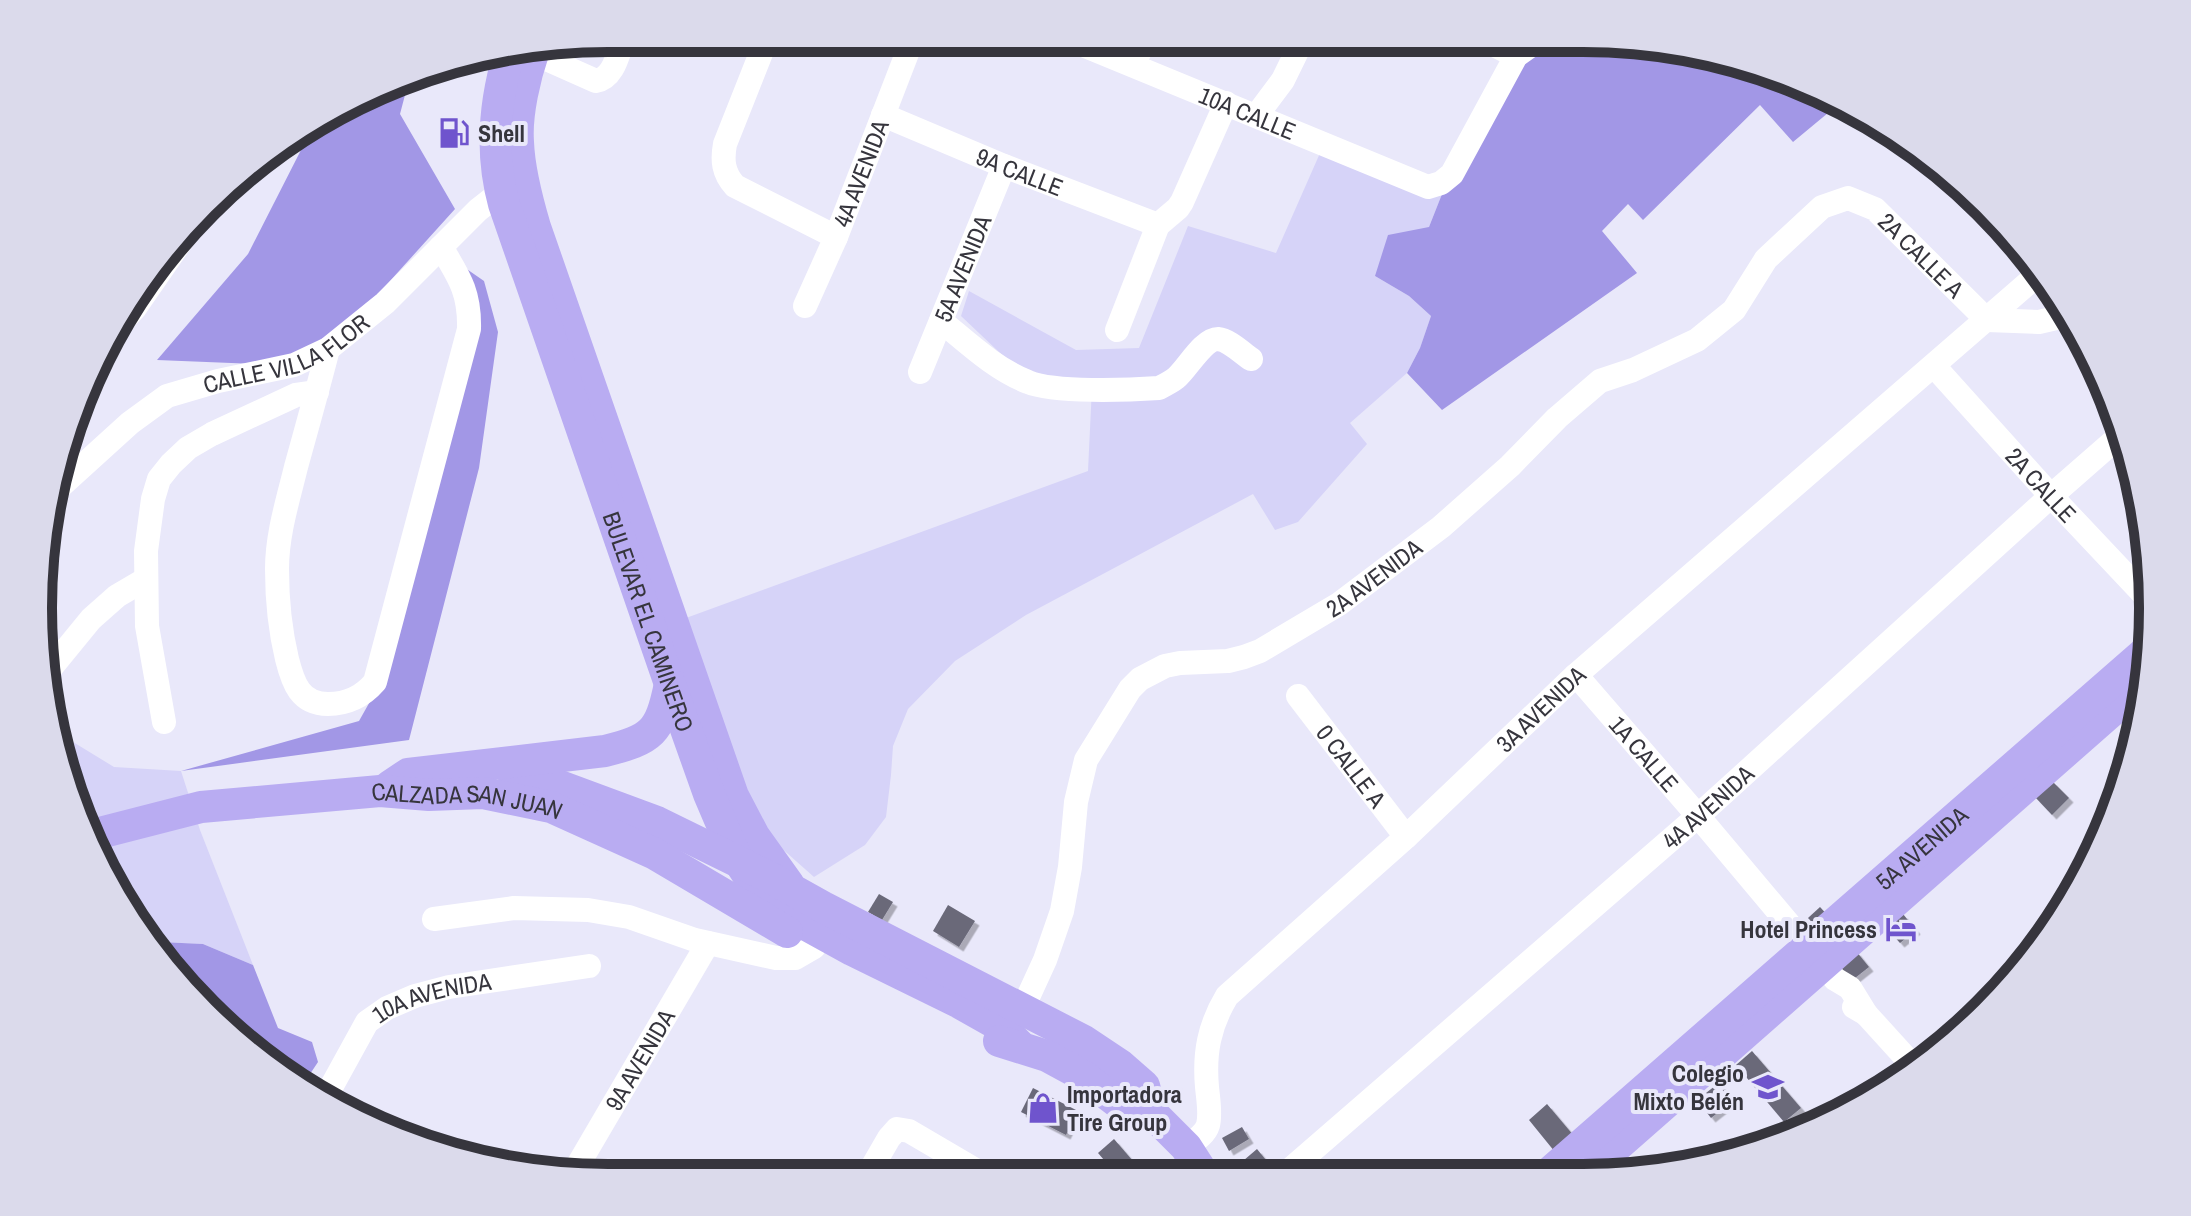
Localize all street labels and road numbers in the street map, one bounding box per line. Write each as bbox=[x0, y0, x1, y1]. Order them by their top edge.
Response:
street label: 10A CALLE bbox=[1194, 79, 1301, 147]
street label: 4A AVENIDA bbox=[825, 114, 896, 231]
street label: 9A CALLE bbox=[971, 140, 1068, 203]
street label: 2A CALLE A bbox=[1872, 205, 1972, 305]
street label: 5A AVENIDA bbox=[926, 209, 999, 326]
street label: CALLE VILLA FLOR bbox=[199, 306, 376, 401]
street label: 2A CALLE bbox=[1999, 440, 2084, 529]
street label: BULEVAR EL CAMINERO bbox=[596, 507, 702, 736]
street label: 2A AVENIDA bbox=[1320, 531, 1429, 624]
street label: 3A AVENIDA bbox=[1489, 658, 1593, 759]
street label: 1A CALLE bbox=[1602, 709, 1686, 798]
street label: 0 CALLE A bbox=[1310, 718, 1394, 815]
street label: 4A AVENIDA bbox=[1655, 757, 1761, 856]
street label: CALZADA SAN JUAN bbox=[370, 775, 568, 826]
street label: 5A AVENIDA bbox=[1869, 798, 1975, 897]
street label: 10A AVENIDA bbox=[365, 965, 494, 1030]
street label: 9A AVENIDA bbox=[597, 1002, 682, 1116]

